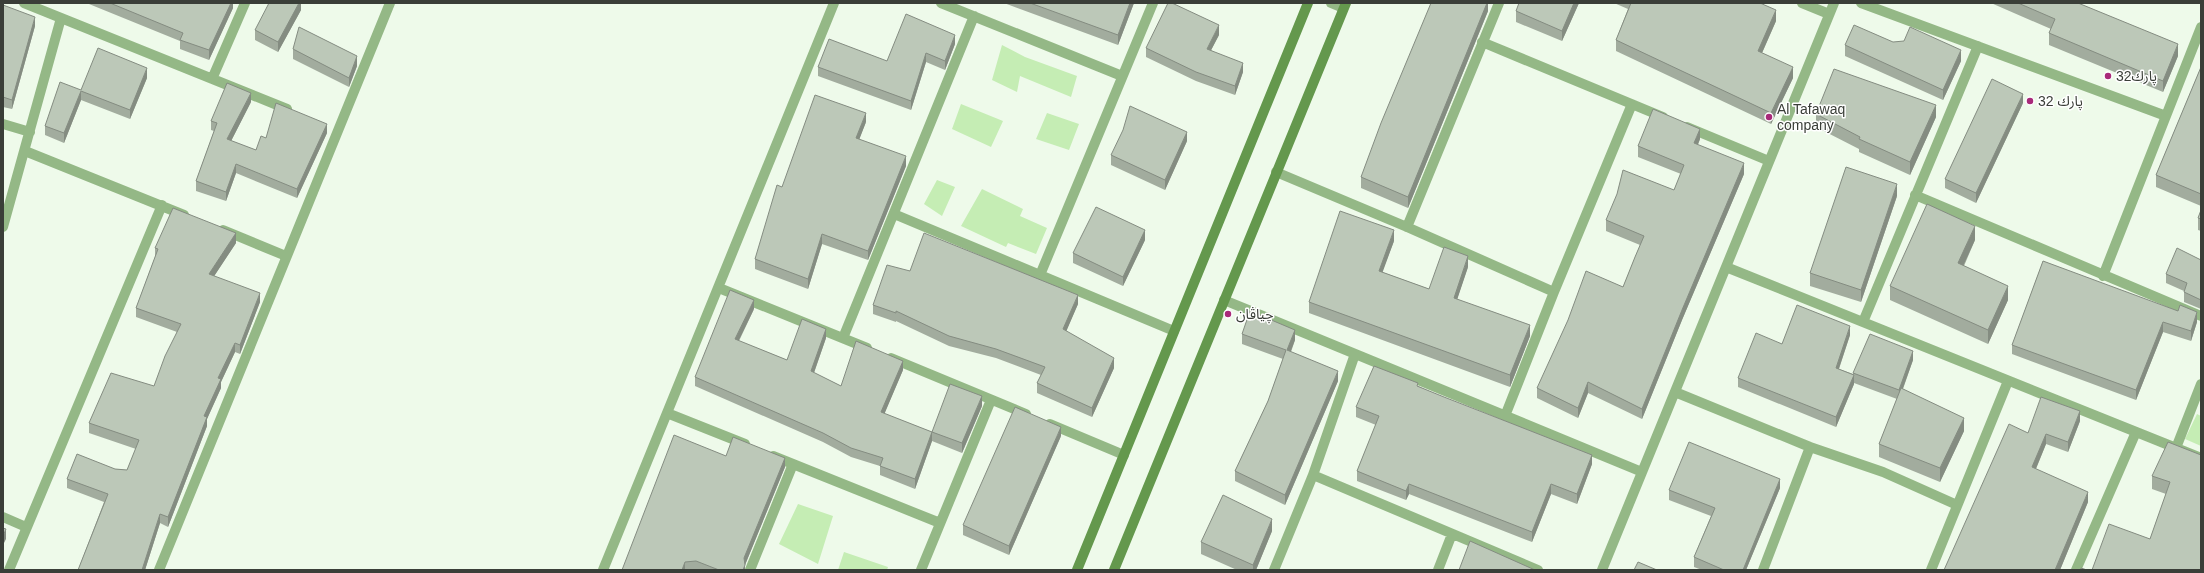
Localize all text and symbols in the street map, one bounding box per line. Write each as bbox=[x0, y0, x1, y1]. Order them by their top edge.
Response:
place label: 32پارك bbox=[2116, 68, 2157, 86]
marker: 32پارك bbox=[2103, 71, 2113, 81]
place label: 32 پارك bbox=[2038, 93, 2083, 111]
marker: 32 پارك bbox=[2025, 96, 2035, 106]
place label: Al Tafawaq company bbox=[1777, 101, 1845, 133]
marker: Al Tafawaq company bbox=[1764, 112, 1774, 122]
place label: چياڤان bbox=[1236, 306, 1273, 324]
marker: چياڤان bbox=[1223, 309, 1233, 319]

